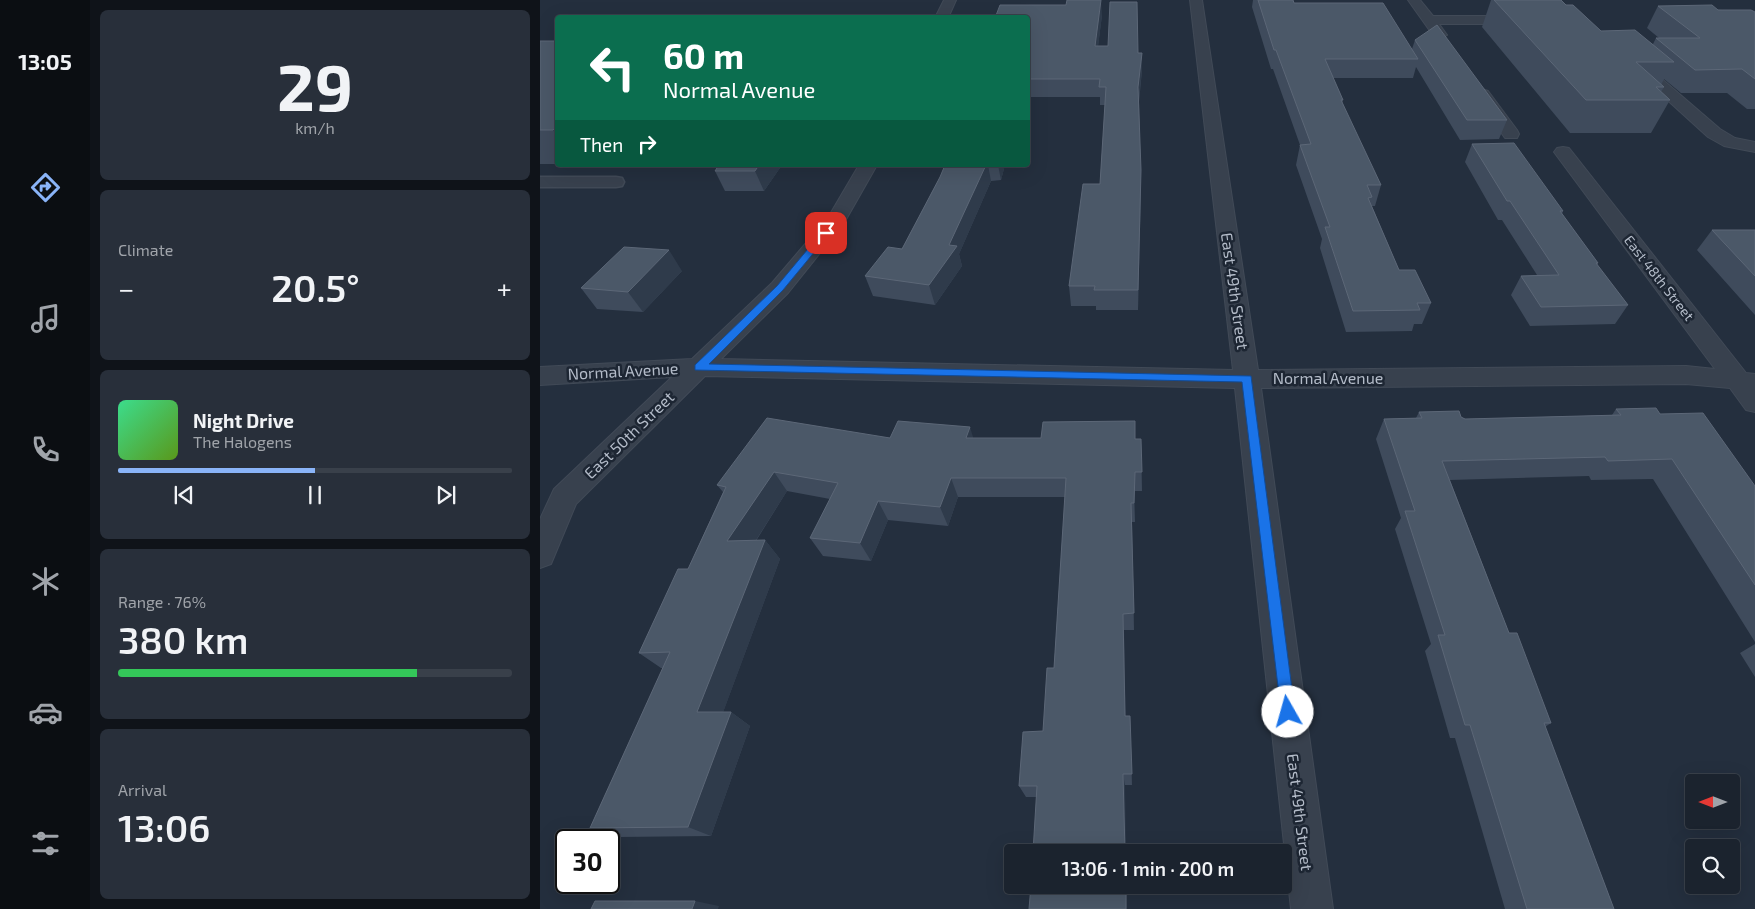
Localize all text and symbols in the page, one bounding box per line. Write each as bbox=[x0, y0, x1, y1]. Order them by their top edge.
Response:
text: 60 m bbox=[663, 34, 744, 76]
icon: left bbox=[580, 35, 645, 100]
text: 29 bbox=[277, 46, 353, 124]
text: 13:05 bbox=[18, 48, 72, 74]
text: Normal Avenue bbox=[663, 76, 815, 102]
text: km/h bbox=[295, 118, 335, 137]
icon: right bbox=[633, 130, 661, 158]
text: Then bbox=[580, 133, 623, 156]
icon: directions bbox=[28, 170, 63, 205]
pin bbox=[805, 212, 847, 254]
icon: arrive bbox=[812, 219, 840, 247]
street label: East 49th Street bbox=[1218, 231, 1253, 351]
street label: East 48th Street bbox=[1621, 232, 1698, 324]
text: Climate bbox=[118, 240, 173, 259]
text: 20.5° bbox=[271, 264, 360, 310]
text: − bbox=[118, 271, 134, 305]
text: + bbox=[497, 271, 512, 305]
icon: music bbox=[28, 301, 63, 336]
street label: Normal Avenue bbox=[567, 358, 679, 383]
street label: Normal Avenue bbox=[1273, 368, 1383, 387]
street label: East 50th Street bbox=[580, 387, 677, 482]
text: Night Drive bbox=[193, 409, 294, 432]
icon: phone bbox=[28, 432, 63, 467]
text: The Halogens bbox=[193, 432, 292, 451]
icon: previous bbox=[170, 481, 198, 509]
icon: pause bbox=[301, 481, 329, 509]
icon: next bbox=[432, 481, 460, 509]
icon: climate bbox=[28, 564, 63, 599]
text: Range · 76% bbox=[118, 592, 206, 611]
text: 380 km bbox=[118, 616, 248, 662]
position arrow bbox=[1261, 685, 1313, 737]
icon: car bbox=[28, 695, 63, 730]
street label: East 49th Street bbox=[1284, 752, 1317, 872]
north arrow bbox=[1685, 774, 1740, 829]
map controls bbox=[1685, 774, 1740, 894]
text: Arrival bbox=[118, 780, 167, 799]
text: 13:06 bbox=[118, 804, 210, 850]
icon: filters bbox=[28, 826, 63, 861]
speed limit sign: 30 bbox=[555, 829, 620, 894]
button: search bbox=[1685, 839, 1740, 894]
text: 13:06 · 1 min · 200 m bbox=[1062, 857, 1234, 880]

